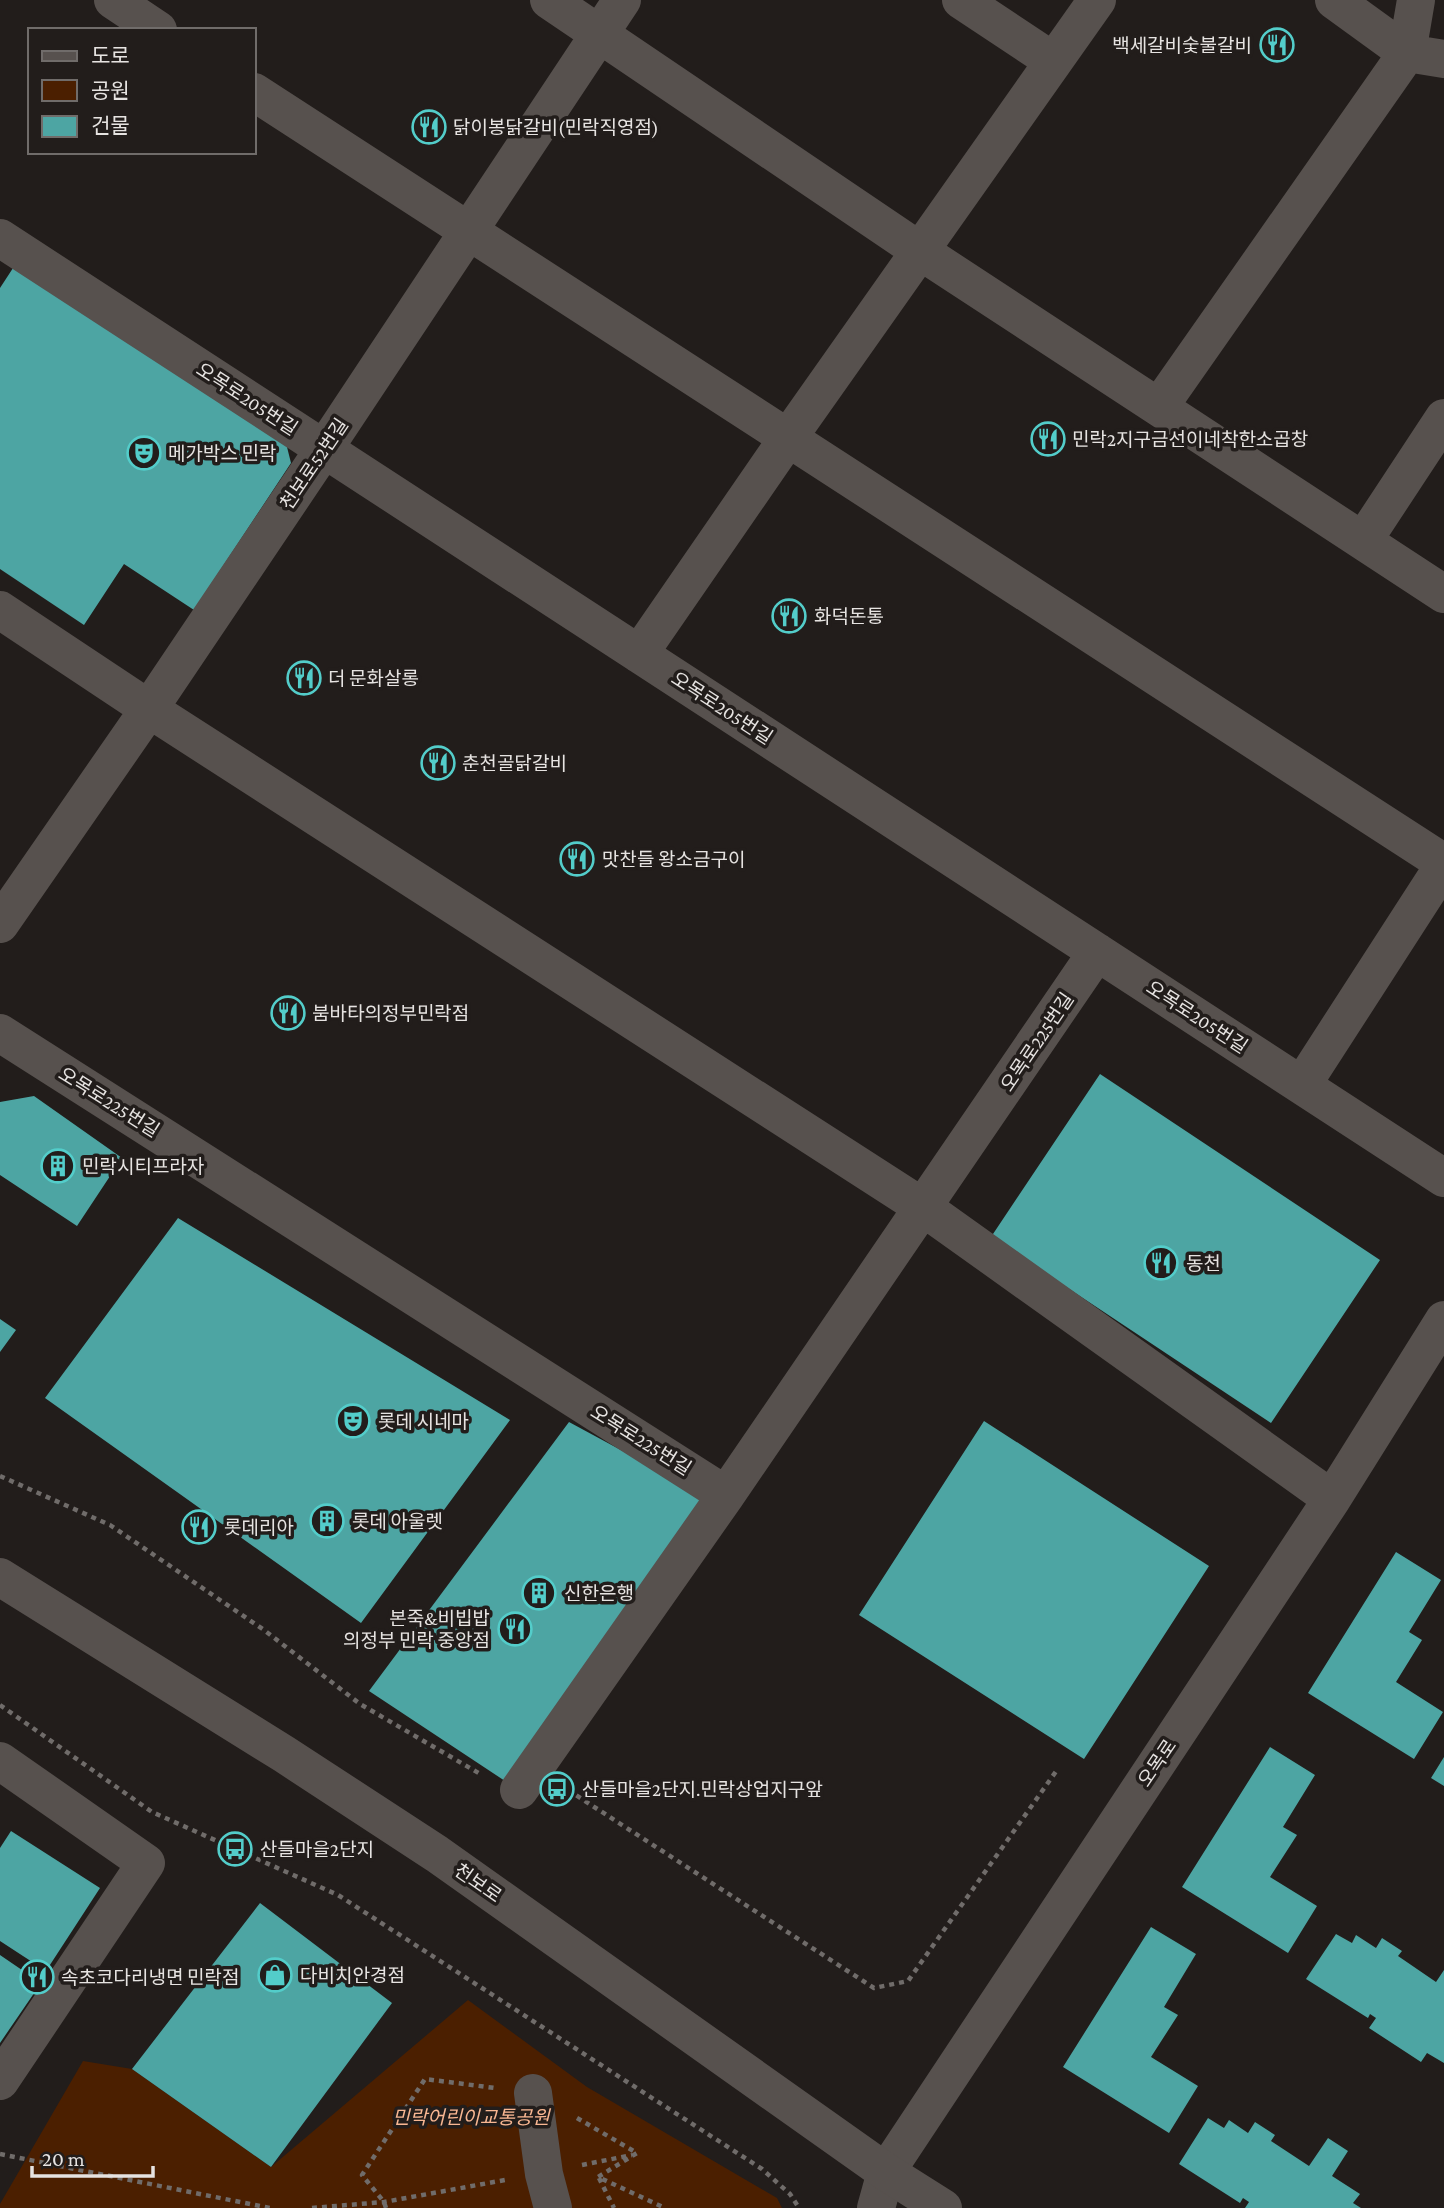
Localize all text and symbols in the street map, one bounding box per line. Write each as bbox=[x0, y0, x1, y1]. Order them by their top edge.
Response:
restaurant icon: 백세갈비숯불갈비 bbox=[1258, 26, 1296, 64]
legend bbox=[28, 28, 256, 154]
place label: 백세갈비숯불갈비 bbox=[1112, 35, 1252, 56]
text: 도로 bbox=[91, 44, 130, 68]
text: 공원 bbox=[91, 79, 130, 103]
restaurant icon: 닭이봉닭갈비(민락직영점) bbox=[410, 108, 448, 146]
text: 건물 bbox=[91, 114, 130, 138]
place label: 닭이봉닭갈비(민락직영점) bbox=[453, 117, 659, 139]
street label: 오목로205번길 bbox=[193, 359, 301, 439]
street label: 천보로52번길 bbox=[276, 415, 352, 513]
restaurant icon: 민락2지구금선이네착한소곱창 bbox=[1029, 420, 1067, 458]
place label: 민락2지구금선이네착한소곱창 bbox=[1072, 429, 1308, 450]
theatre icon: 메가박스 민락 bbox=[125, 434, 163, 472]
place label: 메가박스 민락 bbox=[168, 443, 276, 464]
restaurant icon: 화덕돈통 bbox=[770, 597, 808, 635]
place label: 화덕돈통 bbox=[814, 606, 884, 627]
restaurant icon: 더 문화살롱 bbox=[285, 659, 323, 697]
place label: 더 문화살롱 bbox=[328, 668, 419, 689]
street label: 오목로205번길 bbox=[668, 668, 776, 748]
restaurant icon: 춘천골닭갈비 bbox=[419, 744, 457, 782]
place label: 춘천골닭갈비 bbox=[462, 753, 567, 774]
restaurant icon: 맛찬들 왕소금구이 bbox=[558, 840, 596, 878]
place label: 맛찬들 왕소금구이 bbox=[602, 849, 745, 870]
street label: 오목로205번길 bbox=[1143, 977, 1251, 1057]
street label: 오목로225번길 bbox=[996, 989, 1078, 1095]
restaurant icon: 붐바타의정부민락점 bbox=[269, 994, 307, 1032]
place label: 붐바타의정부민락점 bbox=[312, 1003, 469, 1024]
street label: 오목로225번길 bbox=[55, 1063, 163, 1141]
building icon: 민락시티프라자 bbox=[39, 1147, 77, 1185]
place label: 민락시티프라자 bbox=[82, 1156, 204, 1177]
restaurant icon: 동천 bbox=[1142, 1244, 1180, 1282]
place label: 동천 bbox=[1186, 1253, 1221, 1274]
street label: 오목로225번길 bbox=[587, 1401, 695, 1479]
theatre icon: 롯데 시네마 bbox=[334, 1402, 372, 1440]
place label: 롯데 시네마 bbox=[378, 1411, 469, 1432]
building icon: 롯데 아울렛 bbox=[308, 1502, 346, 1540]
restaurant icon: 롯데리아 bbox=[180, 1508, 218, 1546]
place label: 롯데 아울렛 bbox=[352, 1511, 443, 1532]
place label: 롯데리아 bbox=[224, 1517, 294, 1538]
building icon: 신한은행 bbox=[520, 1574, 558, 1612]
place label: 신한은행 bbox=[564, 1583, 634, 1604]
place label: 본죽&비빕밥 의정부 민락 중앙점 bbox=[343, 1608, 490, 1651]
restaurant icon: 본죽&비빕밥 의정부 민락 중앙점 bbox=[496, 1610, 534, 1648]
street label: 오목로 bbox=[1134, 1735, 1180, 1791]
bus stop icon: 산들마을2단지.민락상업지구앞 bbox=[538, 1770, 576, 1808]
place label: 산들마을2단지.민락상업지구앞 bbox=[582, 1779, 823, 1800]
bus stop icon: 산들마을2단지 bbox=[216, 1830, 254, 1868]
place label: 산들마을2단지 bbox=[260, 1839, 374, 1860]
street label: 천보로 bbox=[450, 1859, 506, 1907]
shop icon: 다비치안경점 bbox=[256, 1956, 294, 1994]
restaurant icon: 속초코다리냉면 민락점 bbox=[18, 1958, 56, 1996]
place label: 다비치안경점 bbox=[300, 1965, 405, 1986]
place label: 속초코다리냉면 민락점 bbox=[61, 1967, 239, 1988]
park label: 민락어린이교통공원 bbox=[392, 2107, 551, 2128]
scale bar bbox=[32, 2134, 152, 2178]
text: 20 m bbox=[42, 2147, 85, 2171]

